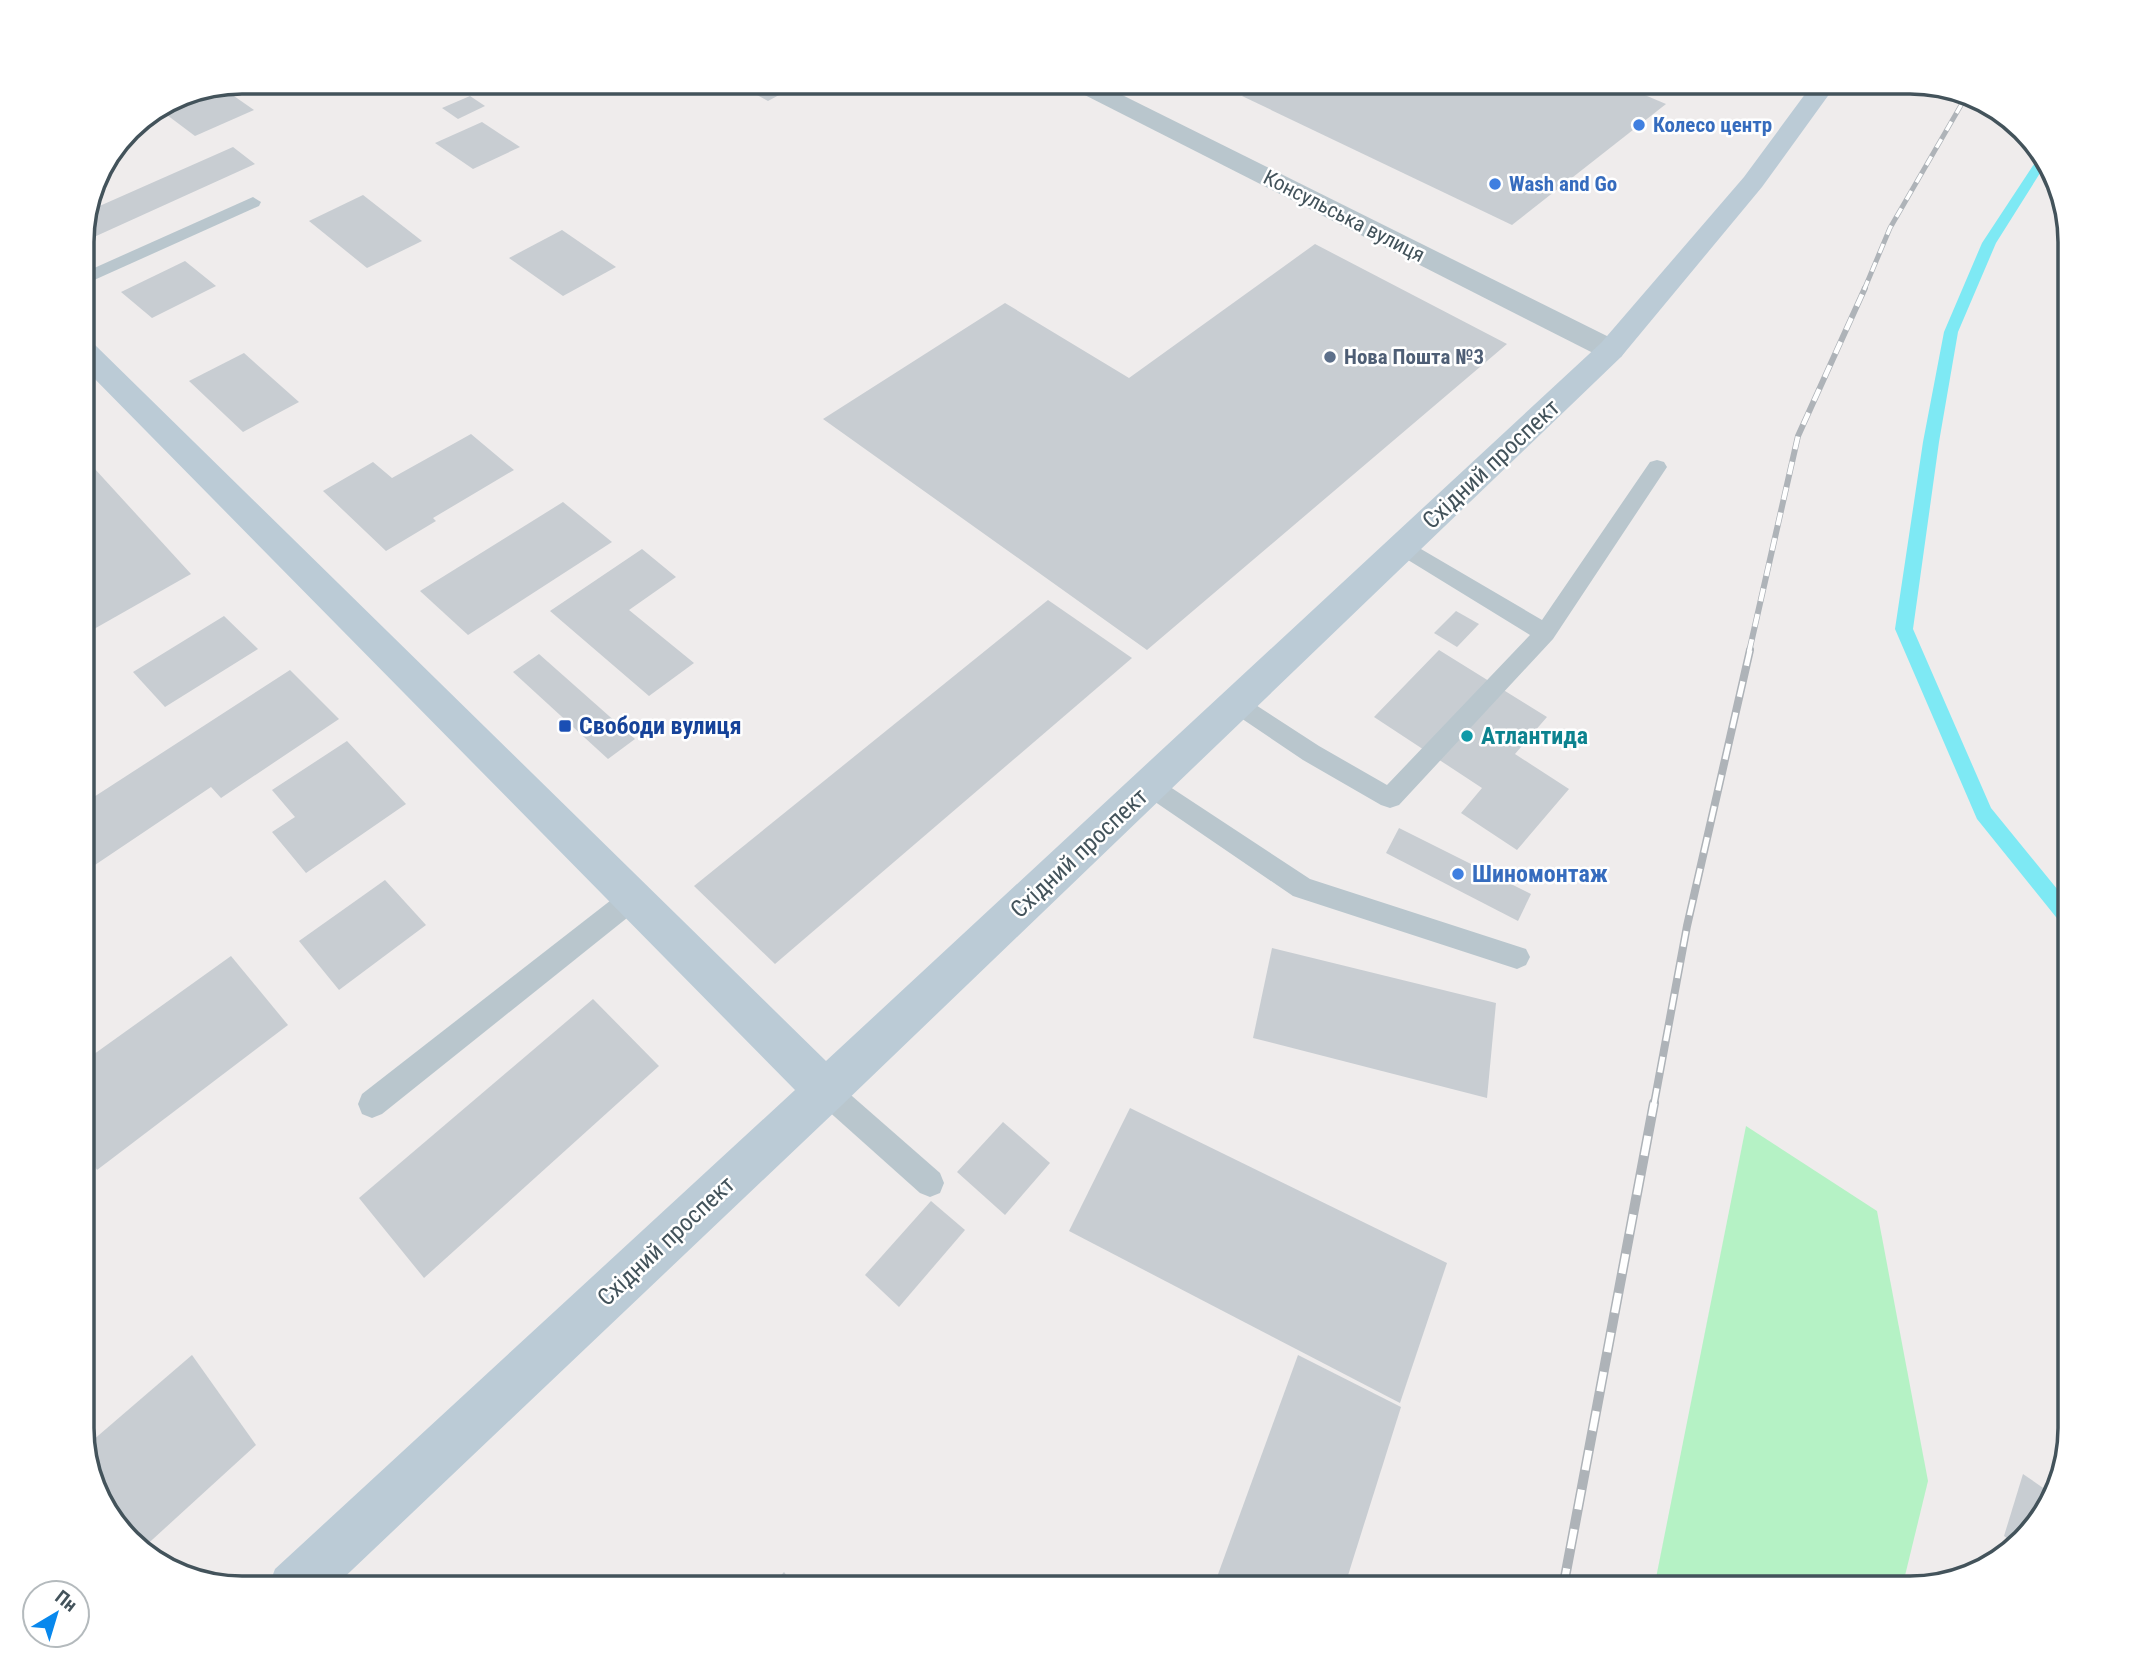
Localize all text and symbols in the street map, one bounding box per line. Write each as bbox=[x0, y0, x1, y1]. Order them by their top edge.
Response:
place label: Колесо центр bbox=[1653, 113, 1772, 137]
marker: Колесо центр bbox=[1631, 117, 1647, 133]
street label: Консульська вулиця bbox=[1259, 165, 1429, 267]
place label: Wash and Go bbox=[1509, 172, 1617, 196]
marker: Wash and Go bbox=[1487, 176, 1503, 192]
place label: Нова Пошта №3 bbox=[1344, 345, 1484, 369]
marker: Нова Пошта №3 bbox=[1322, 349, 1338, 365]
street label: Східний проспект bbox=[1417, 393, 1565, 535]
place label: Свободи вулиця bbox=[579, 712, 742, 740]
marker: Свободи вулиця bbox=[557, 718, 573, 734]
place label: Атлантида bbox=[1481, 722, 1588, 750]
marker: Атлантида bbox=[1459, 728, 1475, 744]
street label: Східний проспект bbox=[1005, 782, 1153, 924]
place label: Шиномонтаж bbox=[1472, 860, 1608, 888]
marker: Шиномонтаж bbox=[1450, 866, 1466, 882]
street label: Східний проспект bbox=[592, 1170, 740, 1312]
north arrow bbox=[21, 1579, 91, 1649]
text: Пн bbox=[51, 1585, 82, 1617]

